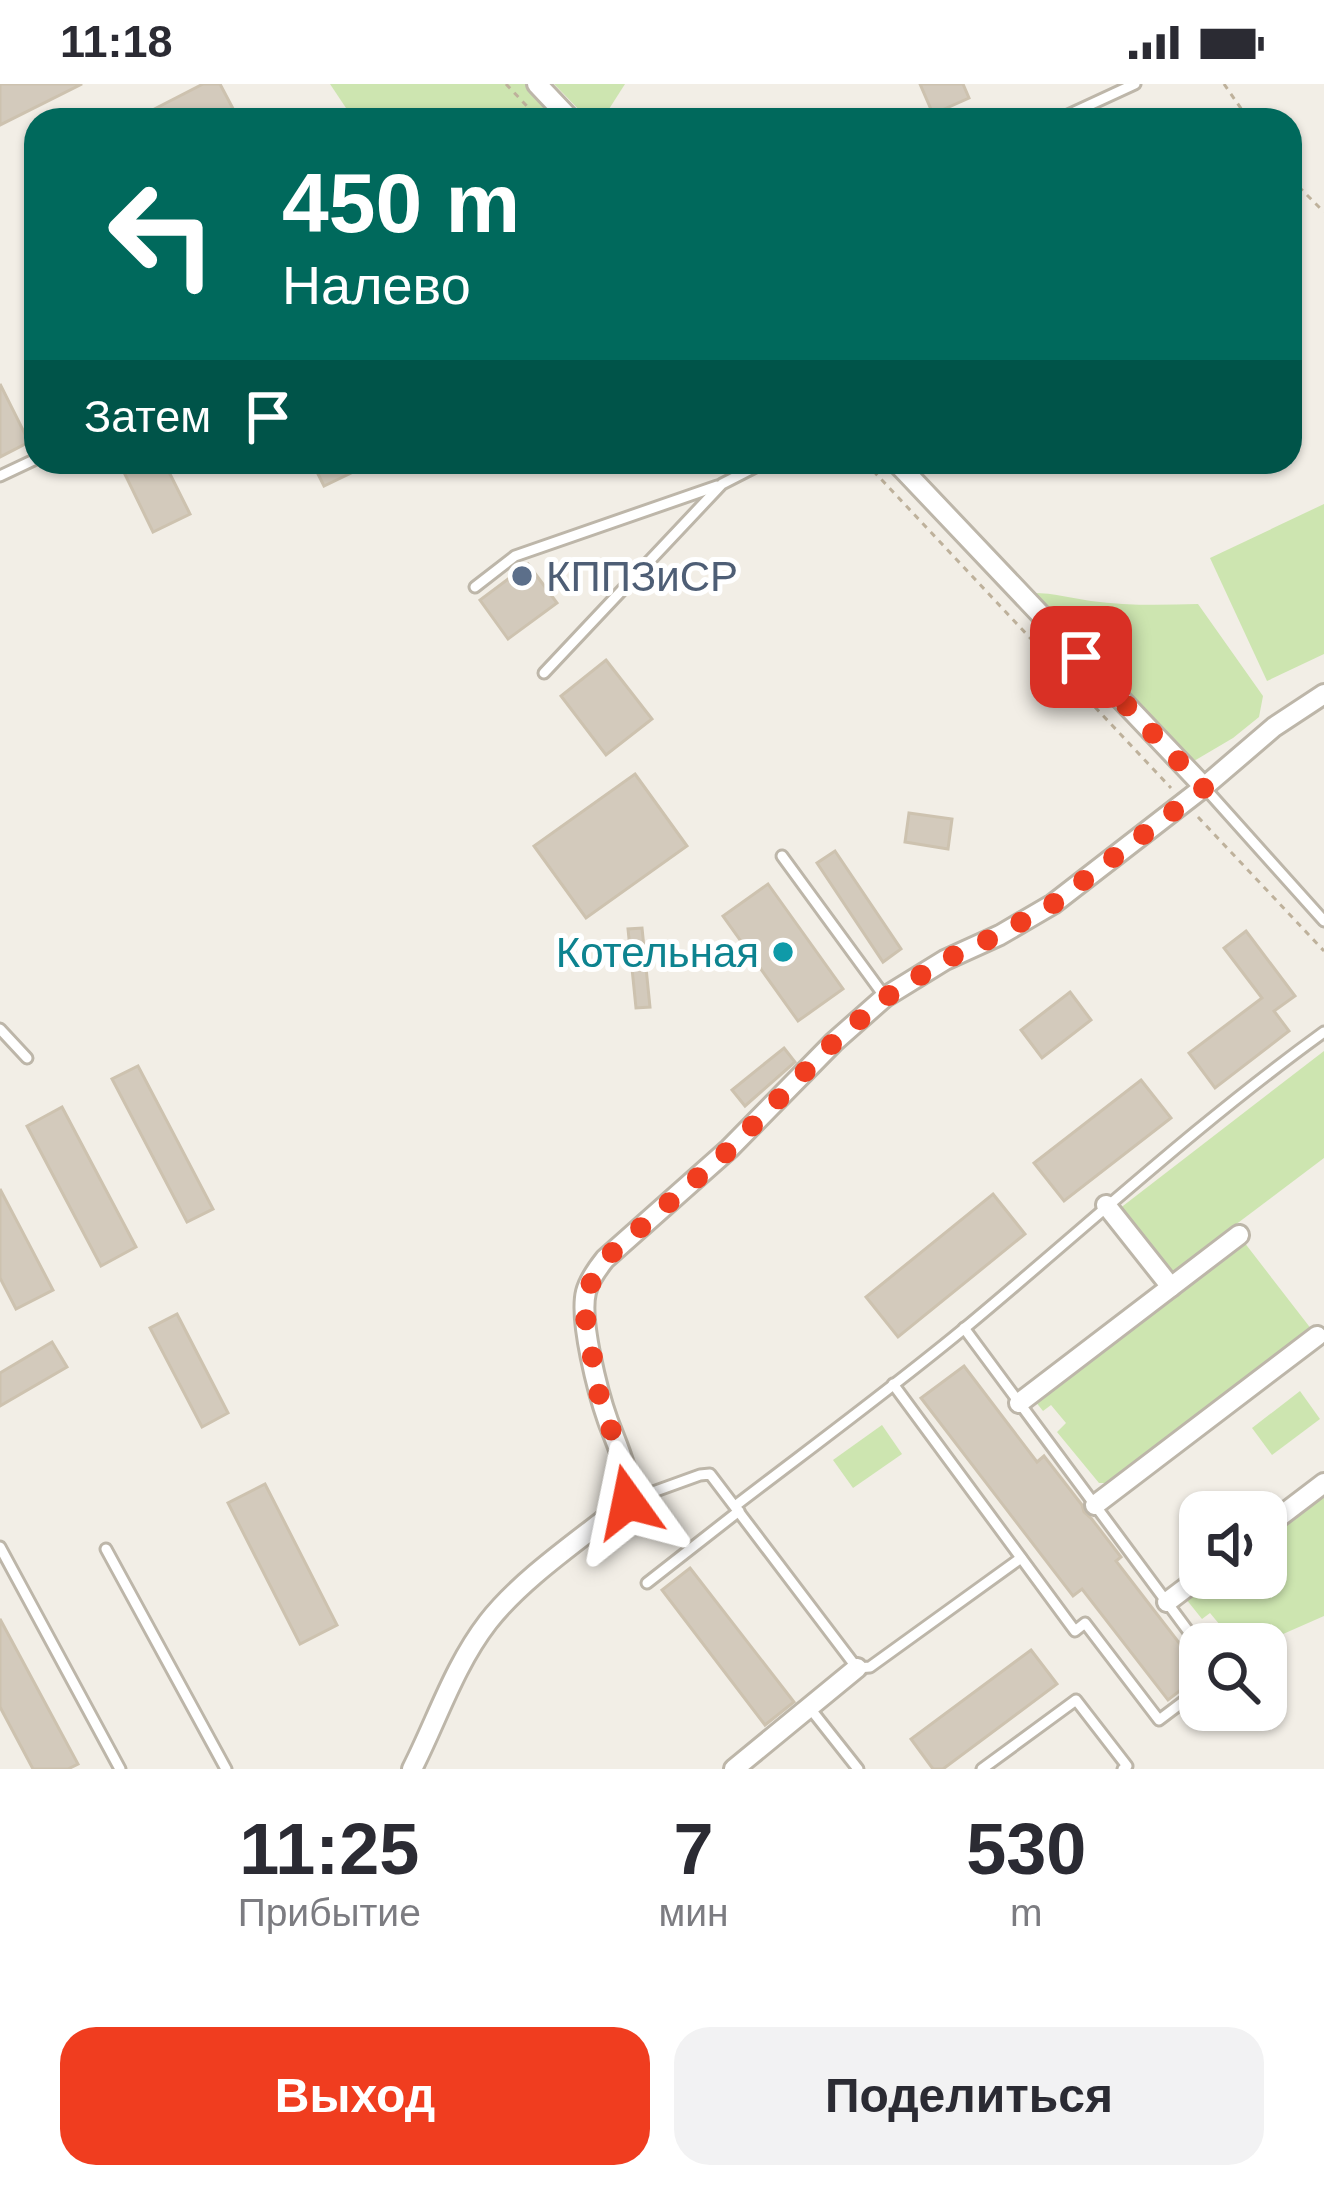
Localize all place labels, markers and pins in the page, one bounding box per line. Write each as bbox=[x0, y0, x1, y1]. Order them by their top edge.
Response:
place label: КППЗиСР bbox=[546, 553, 738, 600]
marker: КППЗиСР bbox=[509, 563, 535, 589]
pin bbox=[1030, 606, 1132, 708]
place label: Котельная bbox=[556, 929, 759, 976]
marker: Котельная bbox=[770, 939, 796, 965]

